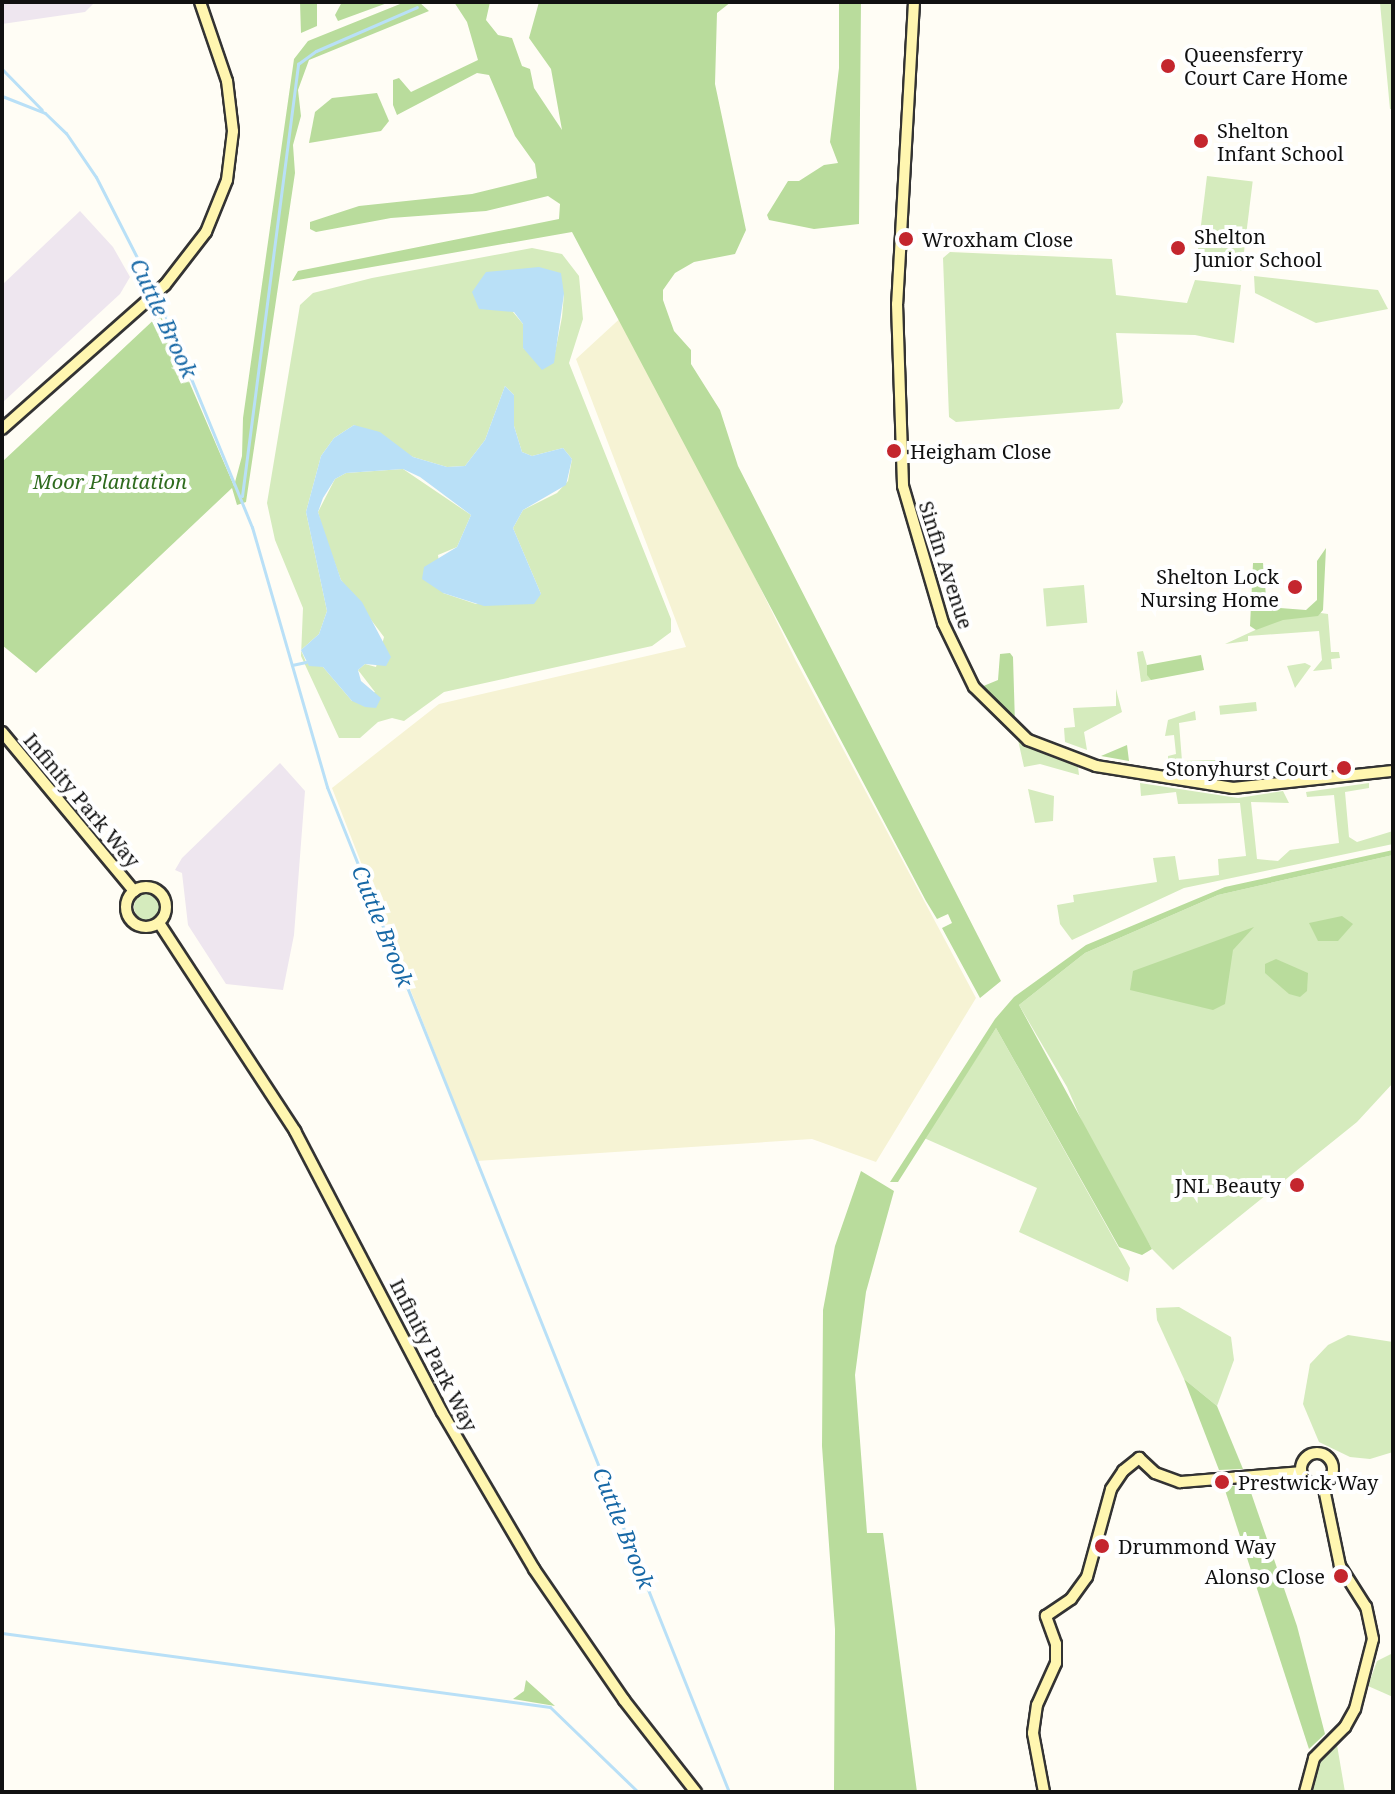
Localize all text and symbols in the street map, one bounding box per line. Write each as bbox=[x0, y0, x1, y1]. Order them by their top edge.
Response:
place label: Queensferry Court Care Home bbox=[1184, 42, 1348, 89]
marker: Queensferry Court Care Home bbox=[1159, 57, 1177, 75]
place label: Shelton Infant School bbox=[1217, 118, 1344, 165]
marker: Shelton Infant School bbox=[1192, 132, 1210, 150]
place label: Shelton Junior School bbox=[1194, 224, 1322, 271]
place label: Wroxham Close bbox=[922, 227, 1073, 251]
marker: Wroxham Close bbox=[897, 230, 915, 248]
marker: Shelton Junior School bbox=[1169, 239, 1187, 257]
water label: Cuttle Brook bbox=[125, 254, 203, 382]
place label: Heigham Close bbox=[910, 439, 1052, 463]
marker: Heigham Close bbox=[885, 442, 903, 460]
park label: Moor Plantation bbox=[33, 469, 187, 493]
street label: Sinfin Avenue bbox=[914, 498, 978, 632]
place label: Shelton Lock Nursing Home bbox=[1140, 564, 1279, 611]
marker: Shelton Lock Nursing Home bbox=[1286, 578, 1304, 596]
street label: Infinity Park Way bbox=[19, 728, 145, 872]
place label: Stonyhurst Court bbox=[1166, 756, 1328, 780]
marker: Stonyhurst Court bbox=[1335, 759, 1353, 777]
water label: Cuttle Brook bbox=[347, 862, 419, 990]
place label: JNL Beauty bbox=[1175, 1173, 1281, 1197]
marker: JNL Beauty bbox=[1288, 1176, 1306, 1194]
street label: Infinity Park Way bbox=[385, 1275, 483, 1435]
water label: Cuttle Brook bbox=[588, 1464, 660, 1592]
place label: Prestwick Way bbox=[1238, 1470, 1378, 1494]
marker: Prestwick Way bbox=[1213, 1473, 1231, 1491]
place label: Drummond Way bbox=[1118, 1534, 1276, 1558]
marker: Drummond Way bbox=[1093, 1537, 1111, 1555]
place label: Alonso Close bbox=[1205, 1564, 1325, 1588]
marker: Alonso Close bbox=[1332, 1567, 1350, 1585]

